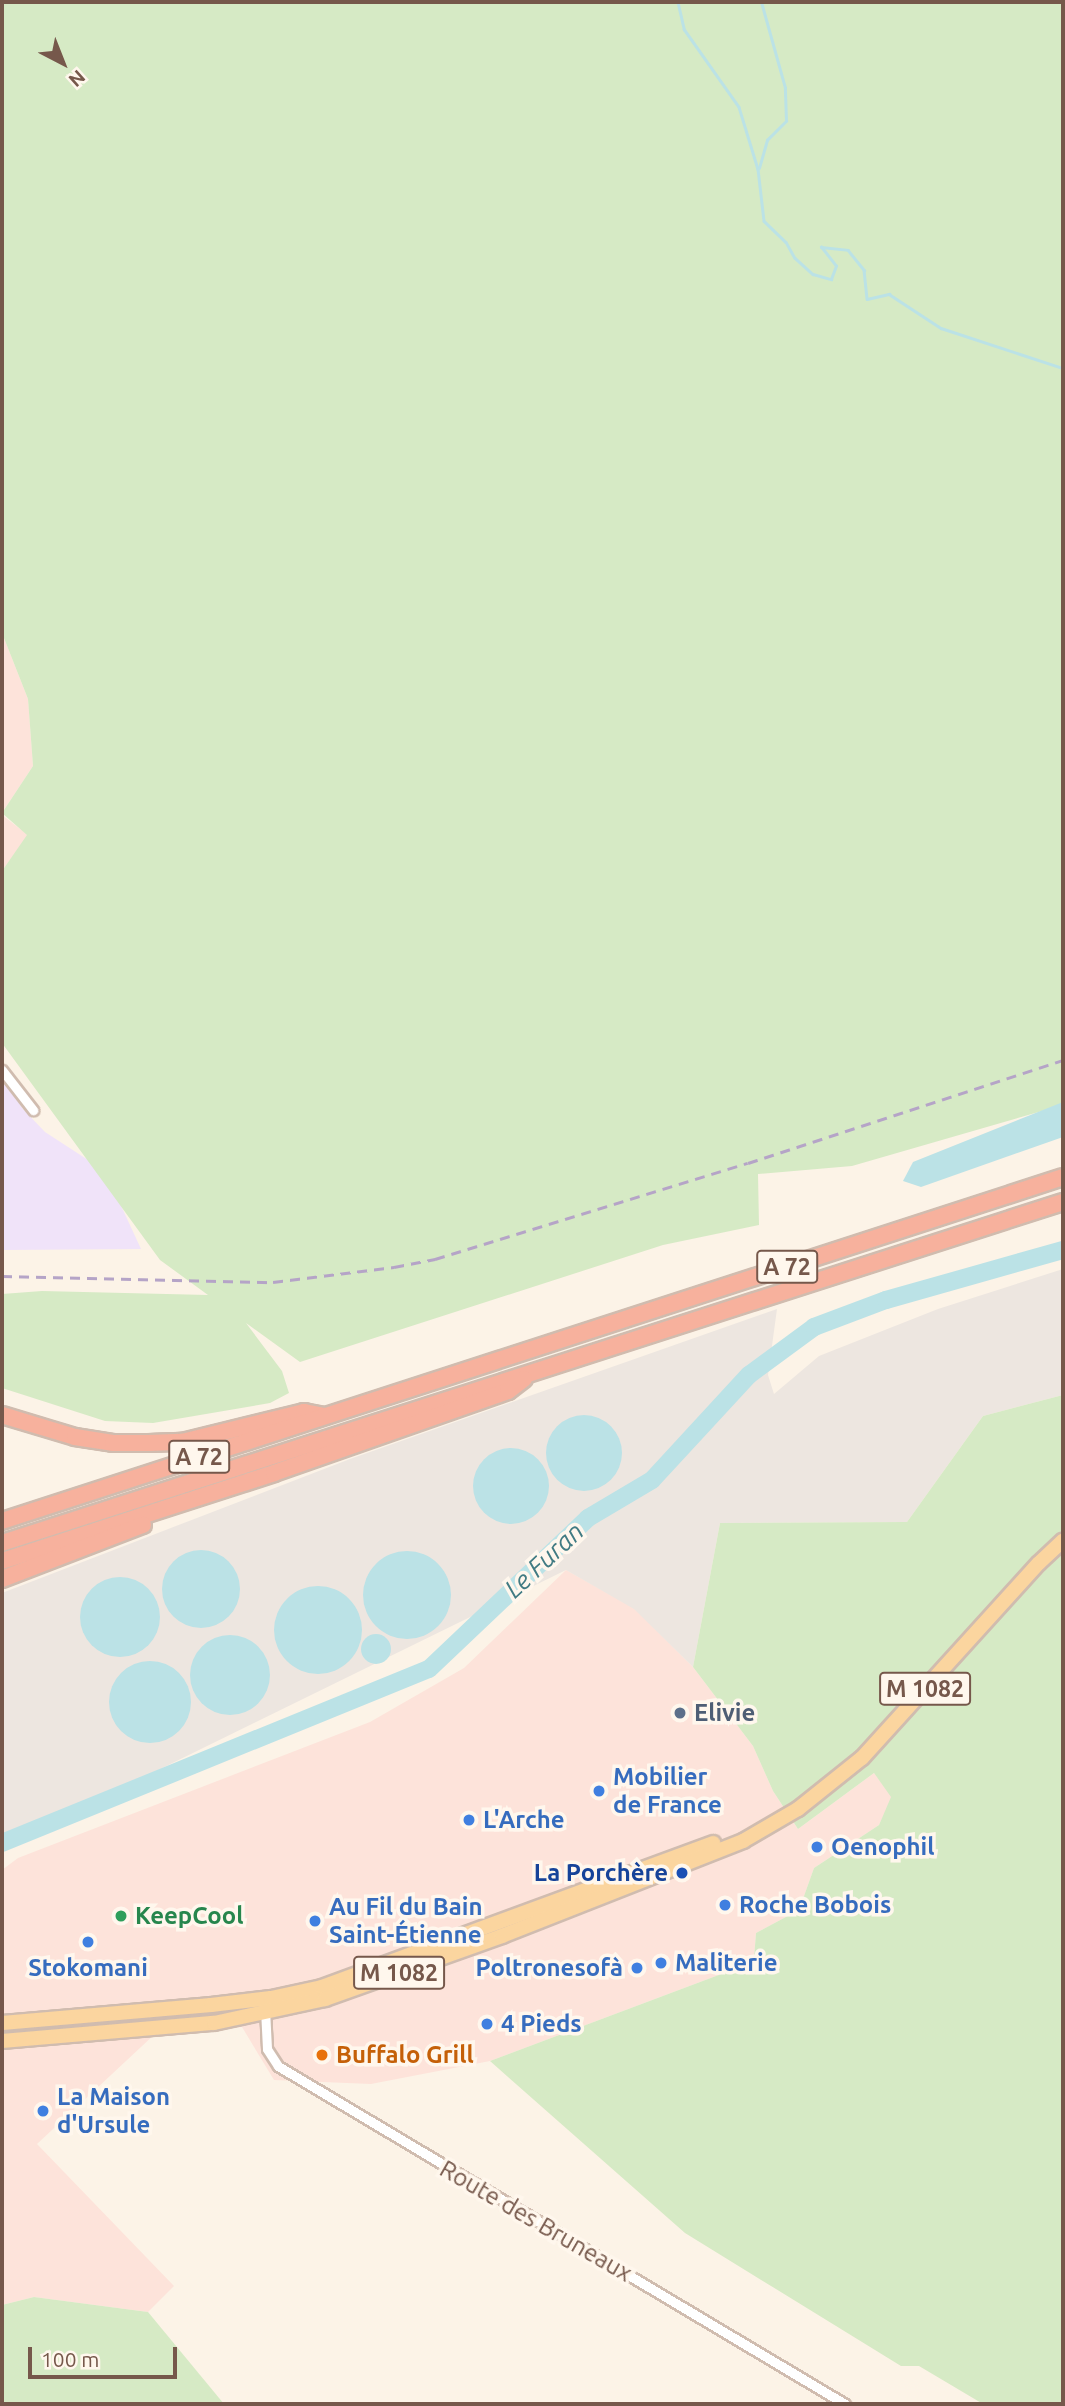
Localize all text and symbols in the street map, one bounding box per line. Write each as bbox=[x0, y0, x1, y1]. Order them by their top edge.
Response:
north arrow bbox=[28, 28, 98, 98]
text: N bbox=[64, 66, 90, 92]
road number: A 72 bbox=[756, 1248, 818, 1286]
road number: A 72 bbox=[168, 1438, 230, 1476]
water label: Le Furan bbox=[498, 1516, 590, 1604]
road number: M 1082 bbox=[878, 1670, 972, 1708]
place label: Elivie bbox=[694, 1699, 755, 1727]
marker: Elivie bbox=[672, 1705, 688, 1721]
place label: Mobilier de France bbox=[613, 1763, 722, 1819]
marker: Mobilier de France bbox=[591, 1783, 607, 1799]
place label: L'Arche bbox=[483, 1806, 565, 1834]
marker: L'Arche bbox=[461, 1812, 477, 1828]
place label: Oenophil bbox=[831, 1833, 935, 1861]
marker: Oenophil bbox=[809, 1839, 825, 1855]
place label: La Porchère bbox=[534, 1859, 668, 1887]
marker: La Porchère bbox=[674, 1865, 690, 1881]
place label: Roche Bobois bbox=[739, 1891, 891, 1919]
place label: Au Fil du Bain Saint-Étienne bbox=[329, 1893, 482, 1949]
marker: Roche Bobois bbox=[717, 1897, 733, 1913]
place label: KeepCool bbox=[135, 1902, 243, 1930]
marker: KeepCool bbox=[113, 1908, 129, 1924]
marker: Au Fil du Bain Saint-Étienne bbox=[307, 1913, 323, 1929]
marker: Stokomani bbox=[80, 1934, 96, 1950]
place label: Maliterie bbox=[675, 1949, 777, 1977]
place label: Stokomani bbox=[28, 1954, 148, 1982]
road number: M 1082 bbox=[352, 1954, 446, 1992]
place label: Poltronesofà bbox=[476, 1954, 623, 1982]
marker: Maliterie bbox=[653, 1955, 669, 1971]
marker: Poltronesofà bbox=[629, 1960, 645, 1976]
place label: 4 Pieds bbox=[501, 2010, 582, 2038]
marker: 4 Pieds bbox=[479, 2016, 495, 2032]
place label: Buffalo Grill bbox=[336, 2041, 474, 2069]
marker: Buffalo Grill bbox=[314, 2047, 330, 2063]
place label: La Maison d'Ursule bbox=[57, 2083, 170, 2139]
marker: La Maison d'Ursule bbox=[35, 2103, 51, 2119]
street label: Route des Bruneaux bbox=[435, 2154, 637, 2288]
scale bar bbox=[32, 2332, 180, 2376]
text: 100 m bbox=[41, 2347, 99, 2371]

